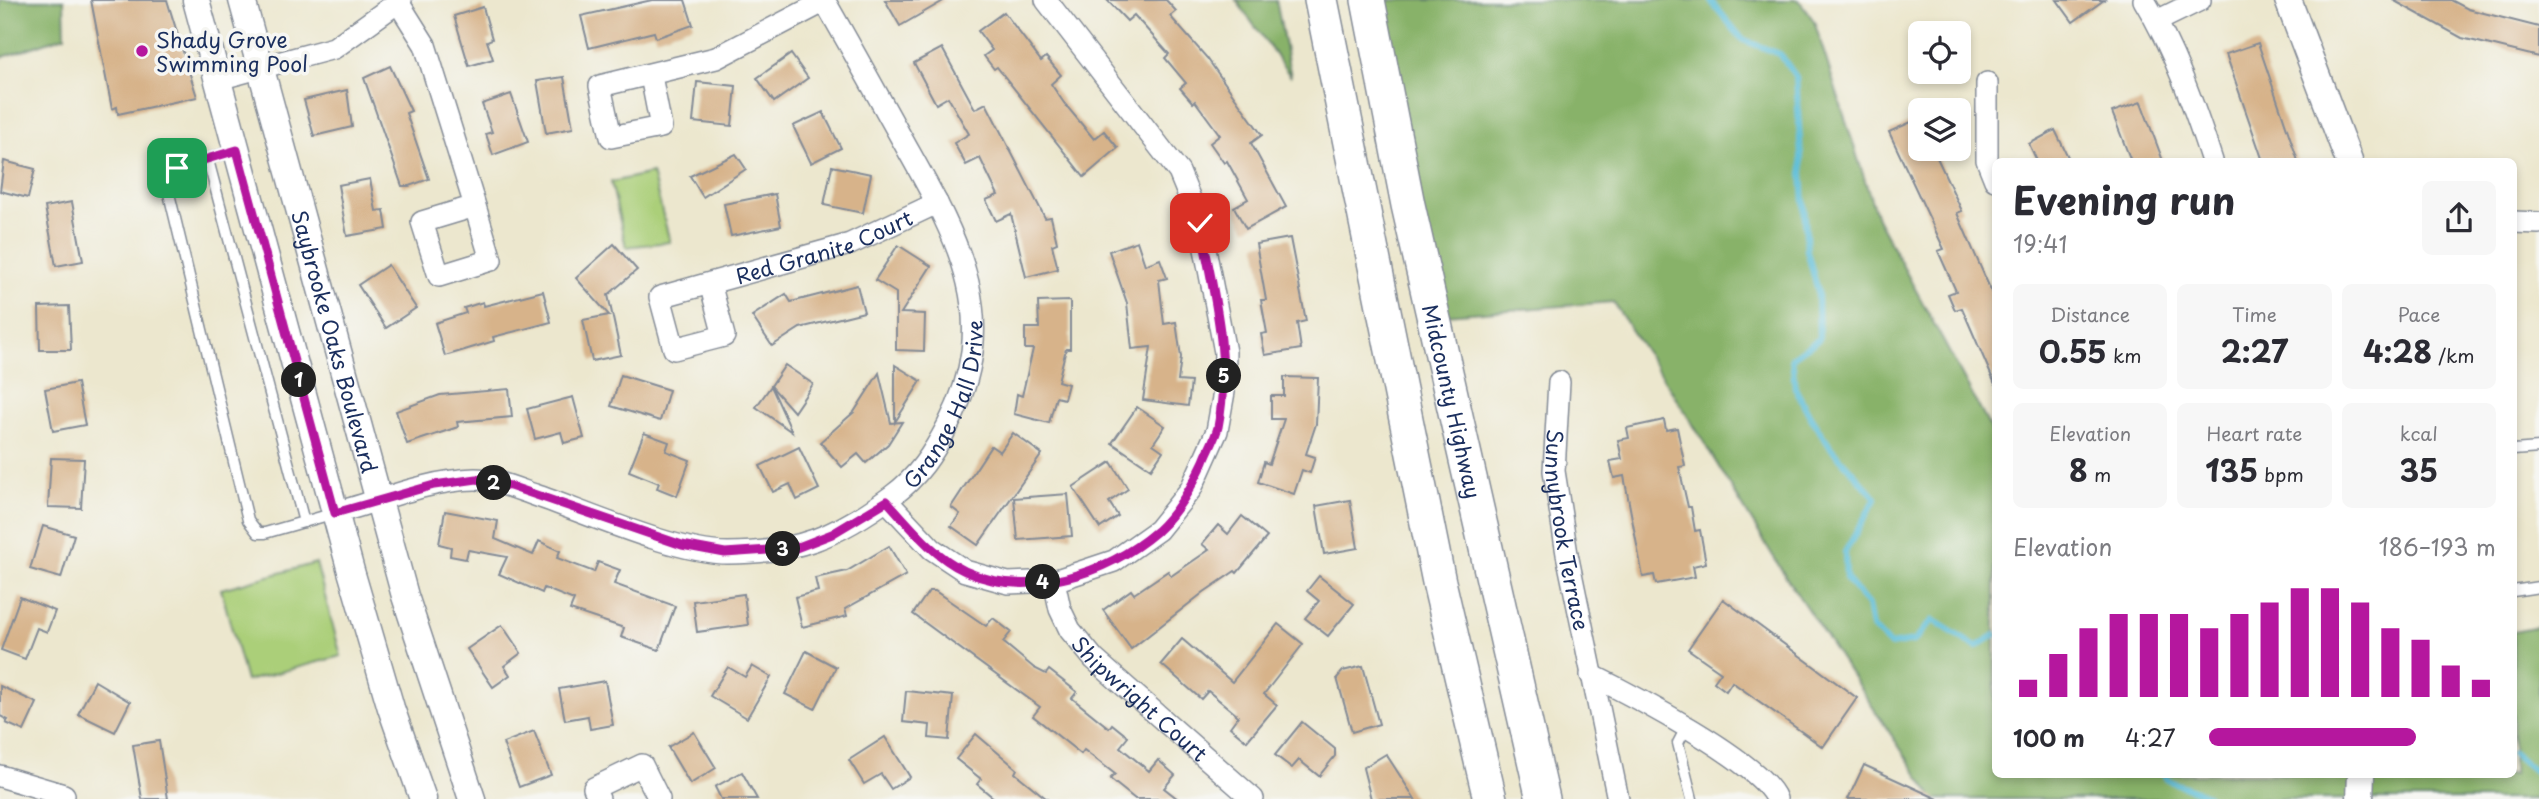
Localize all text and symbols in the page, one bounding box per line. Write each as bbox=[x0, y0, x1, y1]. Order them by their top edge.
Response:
map controls bbox=[1908, 21, 1971, 161]
button: locate bbox=[1908, 21, 1971, 84]
place label: Shady Grove Swimming Pool bbox=[156, 23, 308, 79]
marker: Shady Grove Swimming Pool bbox=[134, 43, 150, 59]
button: layers bbox=[1908, 98, 1971, 161]
pin bbox=[147, 138, 207, 198]
icon: arrive bbox=[158, 149, 196, 187]
text: Evening run bbox=[2013, 171, 2235, 228]
button: share bbox=[2422, 181, 2496, 255]
pin bbox=[1170, 193, 1230, 253]
street label: Red Granite Court bbox=[732, 201, 917, 291]
icon: check bbox=[1181, 204, 1219, 242]
street label: Saybrooke Oaks Boulevard bbox=[284, 207, 387, 476]
text: 19:41 bbox=[2013, 226, 2068, 261]
text: Distance bbox=[2050, 300, 2130, 328]
text: Time bbox=[2232, 300, 2277, 328]
text: Pace bbox=[2397, 300, 2440, 328]
street label: Midcounty Highway bbox=[1415, 301, 1490, 501]
street label: Grange Hall Drive bbox=[895, 320, 990, 495]
text: 0.55 bbox=[2039, 328, 2107, 373]
text: 2:27 bbox=[2221, 328, 2288, 373]
text: 4:28 bbox=[2363, 328, 2432, 373]
text: km bbox=[2107, 341, 2142, 369]
text: /km bbox=[2432, 341, 2475, 369]
pin: 5 bbox=[1206, 358, 1242, 394]
text: 5 bbox=[1217, 361, 1230, 389]
pin: 1 bbox=[282, 362, 316, 398]
text: 1 bbox=[294, 365, 303, 393]
text: Elevation bbox=[2049, 419, 2131, 447]
text: Heart rate bbox=[2207, 419, 2302, 447]
text: kcal bbox=[2400, 419, 2438, 447]
street label: Sunnybrook Terrace bbox=[1538, 428, 1598, 633]
text: 8 bbox=[2069, 447, 2088, 492]
text: 135 bbox=[2205, 447, 2258, 492]
text: 35 bbox=[2399, 447, 2438, 492]
text: m bbox=[2088, 460, 2111, 488]
text: bpm bbox=[2258, 460, 2304, 488]
pin: 2 bbox=[476, 466, 512, 500]
text: 2 bbox=[487, 468, 500, 496]
text: Elevation bbox=[2013, 529, 2112, 564]
text: 186–193 m bbox=[2379, 529, 2496, 564]
pin: 3 bbox=[766, 532, 800, 566]
text: 3 bbox=[776, 534, 789, 562]
pin: 4 bbox=[1026, 564, 1060, 600]
text: 4 bbox=[1036, 567, 1049, 595]
street label: Shipwright Court bbox=[1065, 628, 1215, 768]
text: 100 m bbox=[2013, 720, 2085, 755]
text: 4:27 bbox=[2125, 720, 2176, 755]

